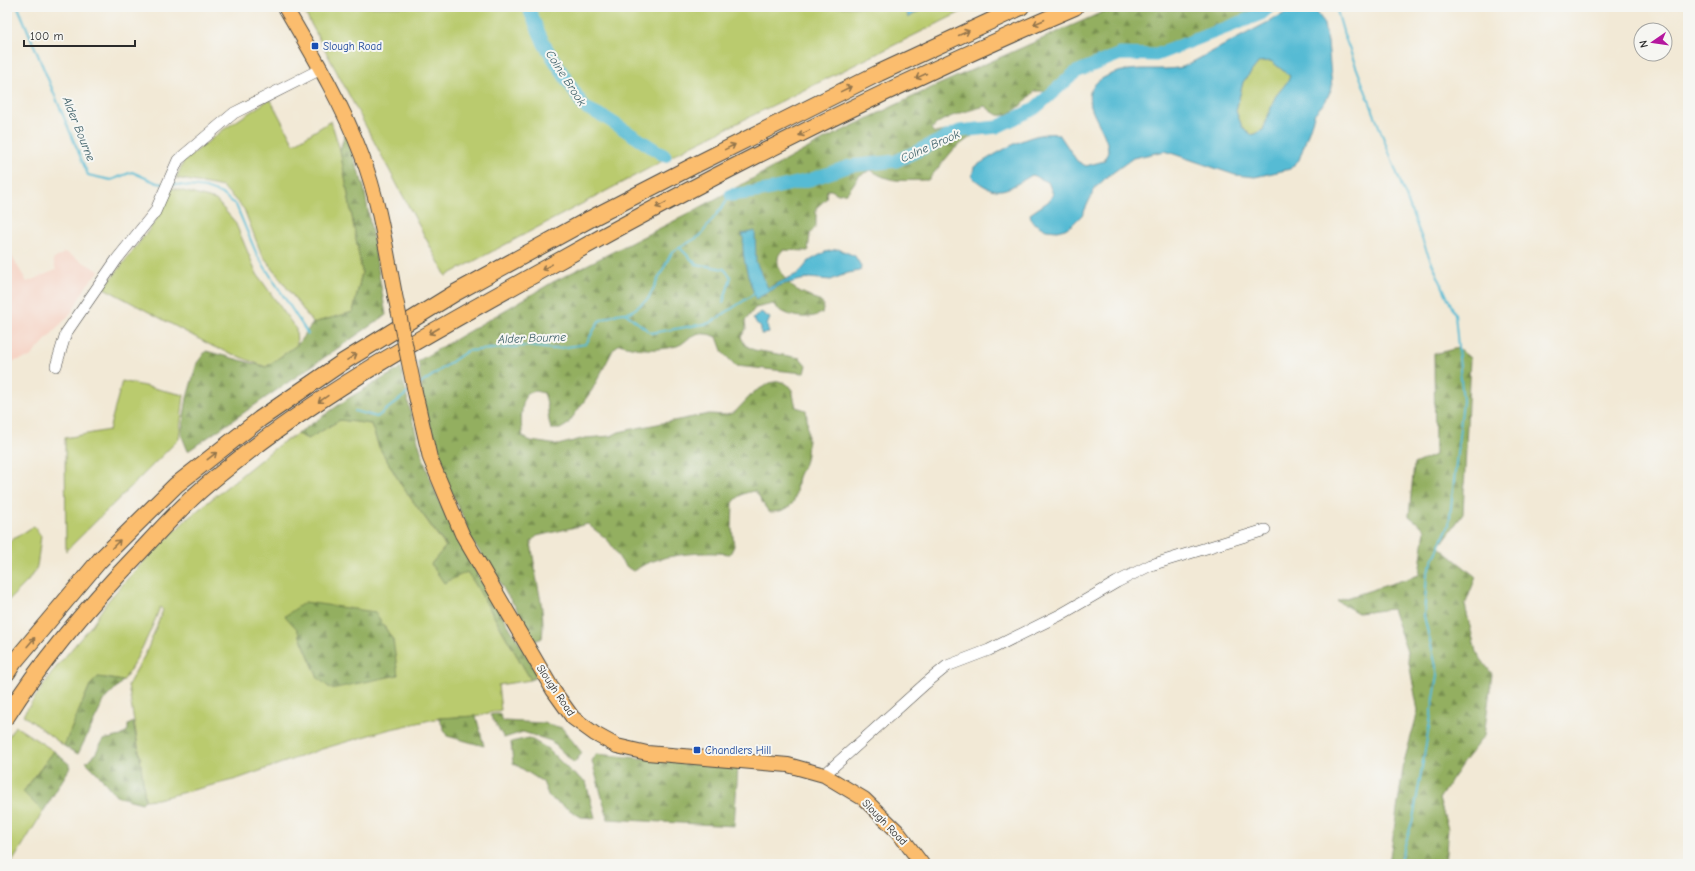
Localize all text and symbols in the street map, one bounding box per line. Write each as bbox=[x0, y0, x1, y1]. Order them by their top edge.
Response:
one-way arrow bbox=[1034, 19, 1046, 27]
scale bar bbox=[24, 22, 135, 48]
north arrow bbox=[1633, 22, 1673, 62]
text: 100 m bbox=[30, 29, 63, 43]
one-way arrow bbox=[957, 29, 969, 37]
text: N bbox=[1637, 39, 1651, 49]
place label: Slough Road bbox=[323, 40, 382, 53]
marker: Slough Road bbox=[310, 41, 320, 51]
water label: Colne Brook bbox=[543, 48, 589, 109]
one-way arrow bbox=[915, 73, 927, 80]
one-way arrow bbox=[840, 85, 852, 92]
water label: Alder Bourne bbox=[59, 94, 98, 163]
water label: Colne Brook bbox=[898, 127, 962, 165]
one-way arrow bbox=[798, 130, 810, 137]
one-way arrow bbox=[724, 143, 736, 150]
one-way arrow bbox=[655, 202, 667, 209]
one-way arrow bbox=[541, 264, 553, 272]
one-way arrow bbox=[428, 328, 440, 336]
water label: Alder Bourne bbox=[497, 330, 566, 346]
one-way arrow bbox=[346, 352, 358, 360]
one-way arrow bbox=[318, 395, 329, 403]
one-way arrow bbox=[206, 452, 217, 461]
one-way arrow bbox=[111, 539, 121, 549]
one-way arrow bbox=[26, 637, 35, 647]
street label: Slough Road bbox=[534, 662, 578, 719]
place label: Chandlers Hill bbox=[705, 744, 771, 757]
marker: Chandlers Hill bbox=[692, 745, 702, 755]
street label: Slough Road bbox=[859, 797, 910, 848]

